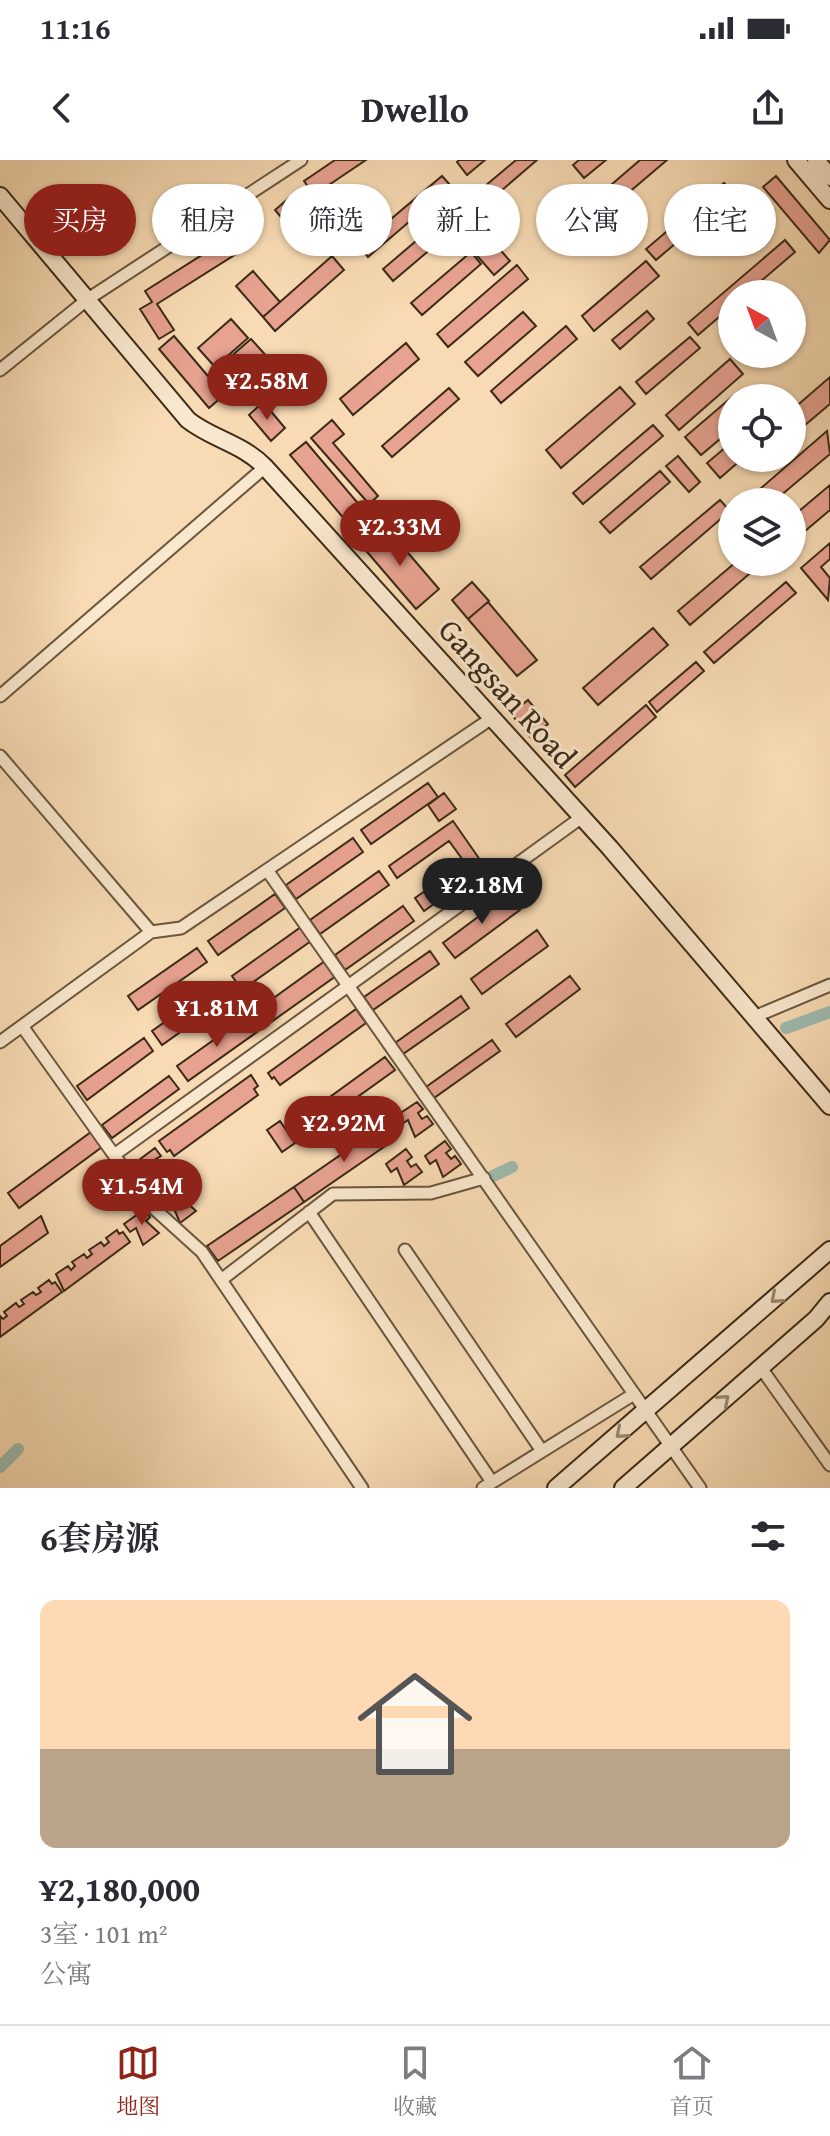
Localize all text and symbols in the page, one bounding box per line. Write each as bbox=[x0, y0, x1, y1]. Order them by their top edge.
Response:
text: 11:16 bbox=[40, 6, 111, 50]
text: Dwello bbox=[361, 82, 469, 135]
icon: back bbox=[40, 86, 84, 130]
icon: share bbox=[746, 86, 790, 130]
chip: 买房 bbox=[24, 184, 136, 256]
chip: 租房 bbox=[152, 184, 264, 256]
chip: 筛选 bbox=[280, 184, 392, 256]
chip: 新上 bbox=[408, 184, 520, 256]
chip: 公寓 bbox=[536, 184, 648, 256]
chip: 住宅 bbox=[664, 184, 776, 256]
north arrow bbox=[718, 280, 806, 368]
map controls bbox=[718, 280, 806, 576]
pin: ¥2.58M bbox=[202, 354, 332, 422]
text: ¥2.58M bbox=[225, 360, 309, 399]
button: locate bbox=[718, 384, 806, 472]
button: layers bbox=[718, 488, 806, 576]
pin: ¥2.33M bbox=[335, 500, 465, 568]
text: ¥2.33M bbox=[358, 506, 442, 545]
street label: Gangsan Road bbox=[428, 608, 588, 778]
pin: ¥2.18M bbox=[417, 858, 547, 926]
text: ¥2.18M bbox=[440, 864, 524, 903]
pin: ¥1.81M bbox=[152, 981, 282, 1049]
text: ¥1.81M bbox=[175, 987, 259, 1026]
pin: ¥2.92M bbox=[279, 1096, 409, 1164]
text: ¥2.92M bbox=[302, 1102, 386, 1141]
pin: ¥1.54M bbox=[77, 1159, 207, 1227]
text: ¥1.54M bbox=[100, 1165, 184, 1204]
one-way arrow bbox=[771, 1288, 786, 1302]
one-way arrow bbox=[715, 1395, 730, 1410]
one-way arrow bbox=[616, 1424, 631, 1438]
text: 6套房源 bbox=[40, 1513, 160, 1562]
icon: filters bbox=[746, 1514, 790, 1558]
icon: home bbox=[343, 1652, 487, 1796]
text: ¥2,180,000 bbox=[40, 1864, 200, 1913]
text: 3室 · 101 m² bbox=[40, 1914, 168, 1953]
text: 公寓 bbox=[40, 1954, 92, 1993]
tab: 地图 bbox=[116, 2041, 160, 2122]
tab: 收藏 bbox=[393, 2041, 437, 2122]
tab: 首页 bbox=[670, 2041, 714, 2122]

